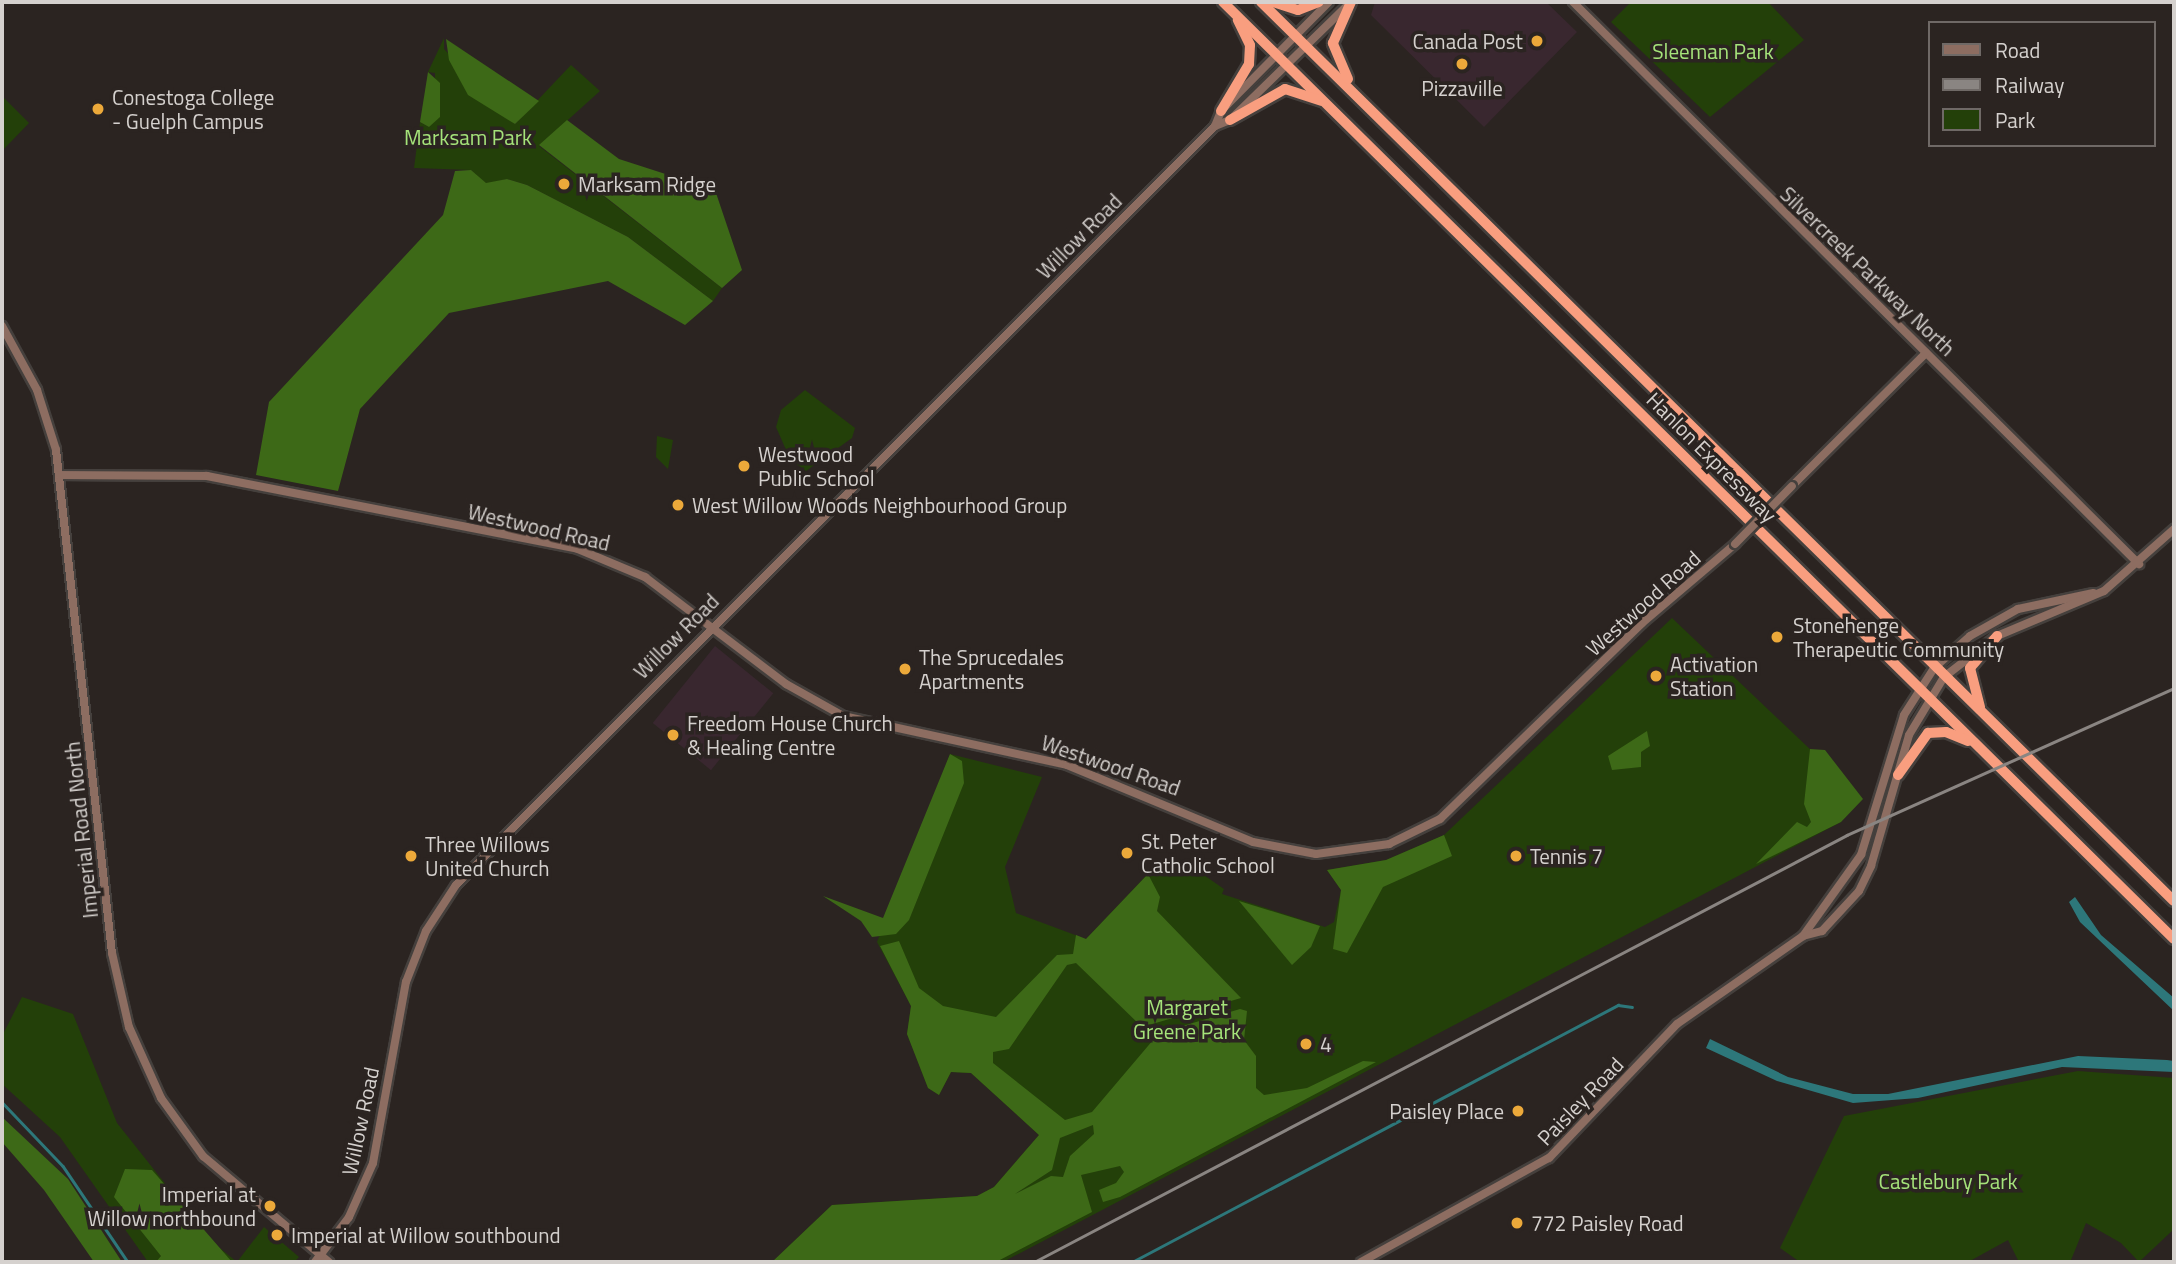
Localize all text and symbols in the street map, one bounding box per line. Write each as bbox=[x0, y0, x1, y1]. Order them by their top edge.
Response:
legend bbox=[1927, 21, 2155, 147]
place label: Canada Post bbox=[1412, 28, 1523, 54]
marker: Canada Post bbox=[1529, 33, 1545, 49]
text: Road bbox=[1995, 34, 2040, 66]
park label: Sleeman Park bbox=[1652, 38, 1774, 64]
marker: Pizzaville bbox=[1454, 56, 1470, 72]
text: Railway bbox=[1995, 69, 2064, 101]
place label: Pizzaville bbox=[1421, 75, 1503, 101]
place label: Conestoga College - Guelph Campus bbox=[112, 84, 274, 134]
marker: Conestoga College - Guelph Campus bbox=[90, 101, 106, 117]
text: Park bbox=[1995, 104, 2035, 136]
park label: Marksam Park bbox=[404, 124, 532, 150]
place label: Marksam Ridge bbox=[578, 171, 716, 197]
marker: Marksam Ridge bbox=[556, 176, 572, 192]
street label: Silvercreek Parkway North bbox=[1775, 181, 1961, 361]
street label: Willow Road bbox=[1031, 188, 1127, 284]
street label: Hanlon Expressway bbox=[1642, 387, 1782, 527]
place label: Westwood Public School bbox=[758, 441, 875, 491]
marker: Westwood Public School bbox=[736, 458, 752, 474]
place label: West Willow Woods Neighbourhood Group bbox=[692, 492, 1067, 518]
marker: West Willow Woods Neighbourhood Group bbox=[670, 497, 686, 513]
street label: Westwood Road bbox=[465, 498, 613, 556]
street label: Westwood Road bbox=[1581, 545, 1705, 661]
street label: Willow Road bbox=[628, 588, 724, 684]
place label: Stonehenge Therapeutic Community bbox=[1793, 612, 2004, 662]
marker: Stonehenge Therapeutic Community bbox=[1767, 627, 1787, 647]
place label: The Sprucedales Apartments bbox=[919, 644, 1064, 694]
place label: Activation Station bbox=[1670, 651, 1758, 701]
marker: The Sprucedales Apartments bbox=[897, 661, 913, 677]
marker: Activation Station bbox=[1648, 668, 1664, 684]
place label: Freedom House Church & Healing Centre bbox=[687, 710, 893, 760]
marker: Freedom House Church & Healing Centre bbox=[665, 727, 681, 743]
street label: Westwood Road bbox=[1038, 729, 1184, 801]
street label: Imperial Road North bbox=[59, 740, 103, 920]
place label: St. Peter Catholic School bbox=[1141, 828, 1275, 878]
place label: Three Willows United Church bbox=[425, 831, 550, 881]
place label: Tennis 7 bbox=[1530, 843, 1603, 869]
marker: St. Peter Catholic School bbox=[1119, 845, 1135, 861]
marker: Three Willows United Church bbox=[403, 848, 419, 864]
marker: Tennis 7 bbox=[1508, 848, 1524, 864]
park label: Margaret Greene Park bbox=[1133, 994, 1241, 1044]
place label: 4 bbox=[1320, 1031, 1332, 1057]
marker: 4 bbox=[1298, 1036, 1314, 1052]
street label: Paisley Road bbox=[1532, 1052, 1628, 1150]
street label: Willow Road bbox=[336, 1065, 384, 1177]
place label: Paisley Place bbox=[1389, 1098, 1504, 1124]
marker: Paisley Place bbox=[1510, 1103, 1526, 1119]
park label: Castlebury Park bbox=[1879, 1168, 2017, 1194]
place label: Imperial at Willow northbound bbox=[88, 1181, 256, 1231]
marker: Imperial at Willow northbound bbox=[262, 1198, 278, 1214]
place label: 772 Paisley Road bbox=[1531, 1210, 1684, 1236]
marker: 772 Paisley Road bbox=[1509, 1215, 1525, 1231]
place label: Imperial at Willow southbound bbox=[291, 1222, 561, 1248]
marker: Imperial at Willow southbound bbox=[269, 1227, 285, 1243]

